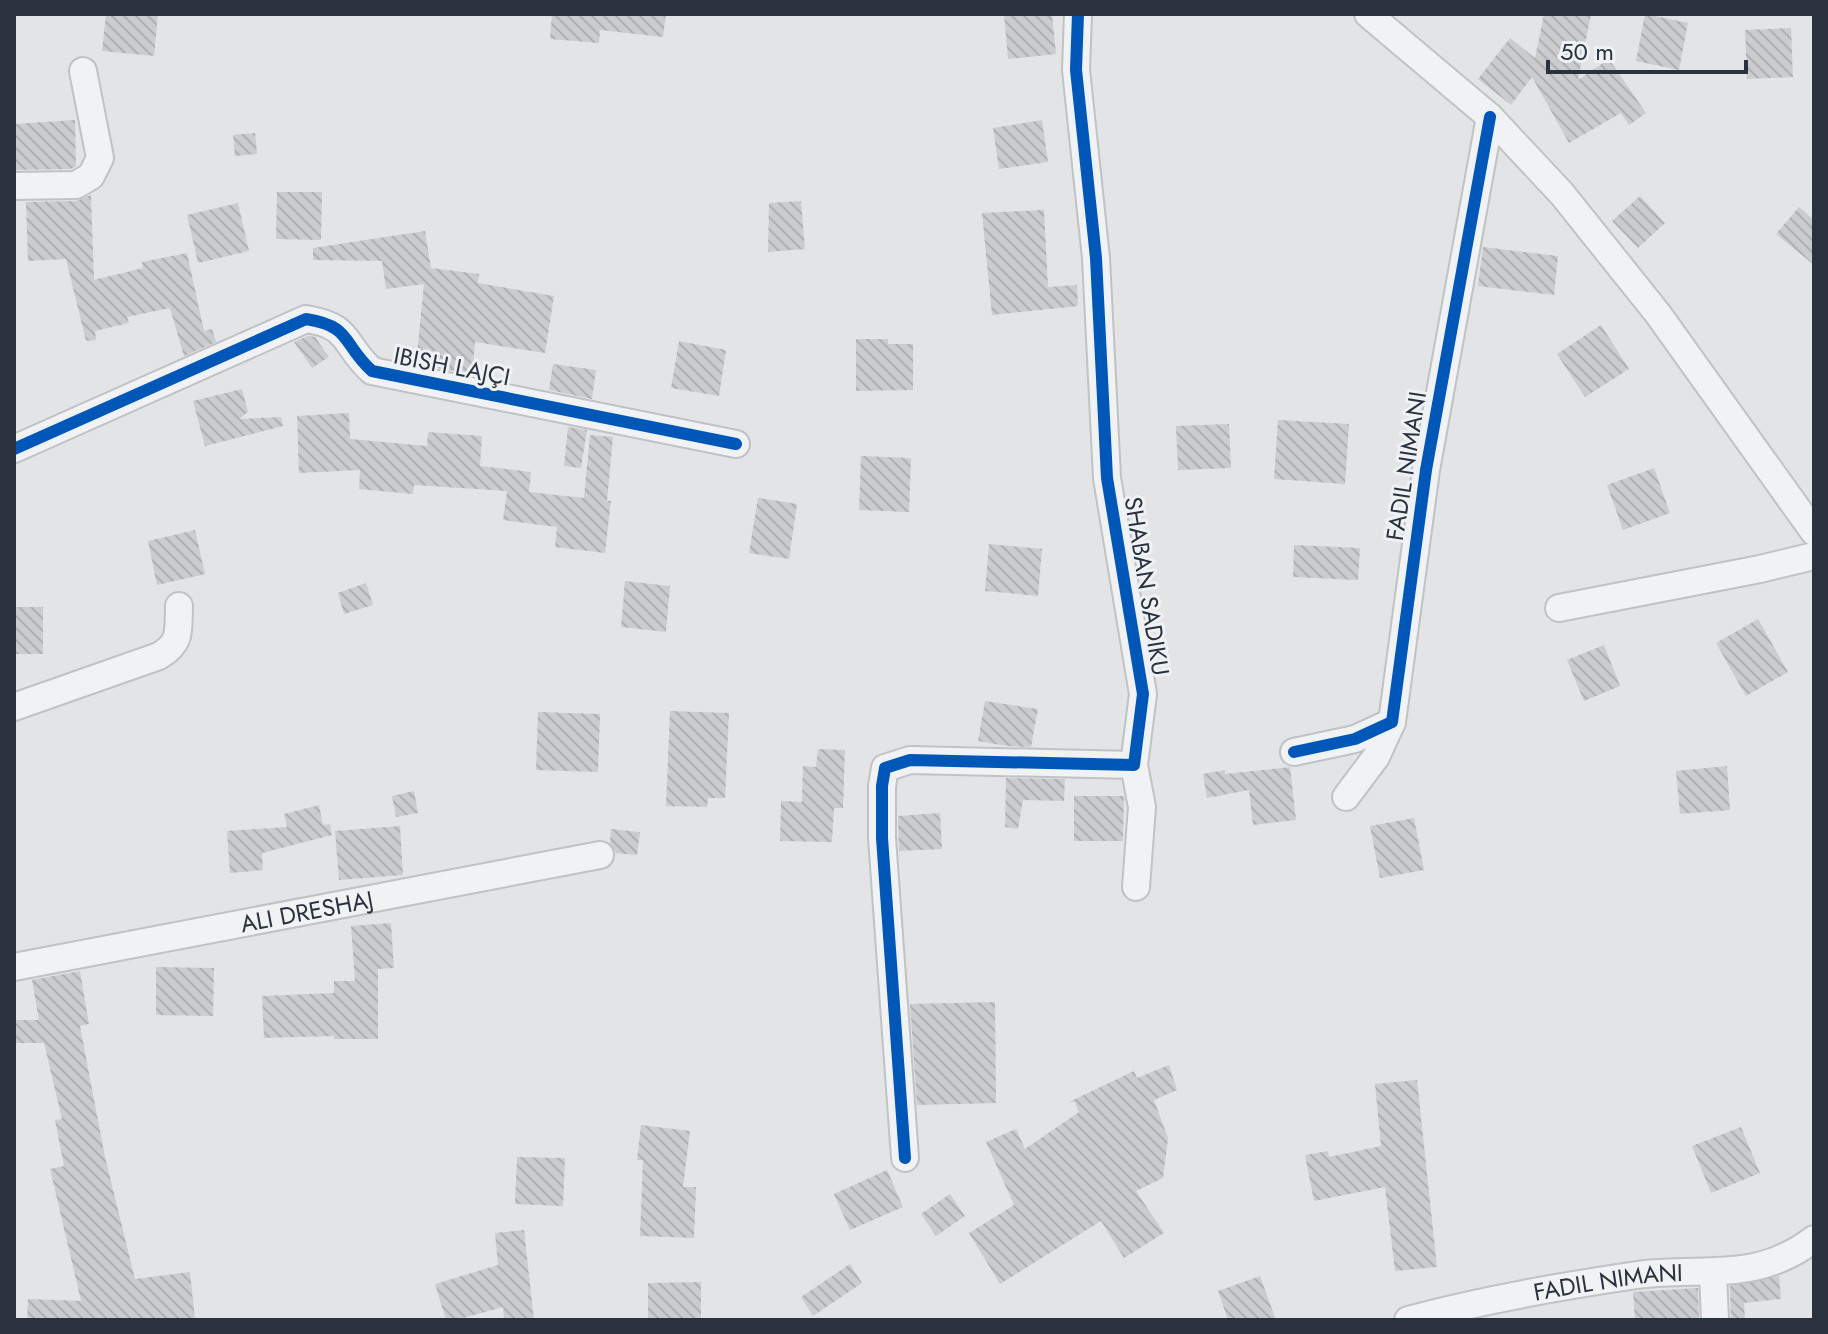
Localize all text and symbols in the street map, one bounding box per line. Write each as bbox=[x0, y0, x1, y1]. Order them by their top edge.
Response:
scale bar bbox=[1548, 24, 1746, 74]
text: 50 m bbox=[1560, 34, 1614, 69]
street label: IBISH LAJÇI bbox=[391, 338, 513, 394]
street label: FADIL NIMANI bbox=[1377, 389, 1435, 543]
street label: SHABAN SADIKU bbox=[1116, 494, 1178, 678]
street label: ALI DRESHAJ bbox=[237, 881, 376, 941]
street label: FADIL NIMANI bbox=[1530, 1254, 1683, 1309]

